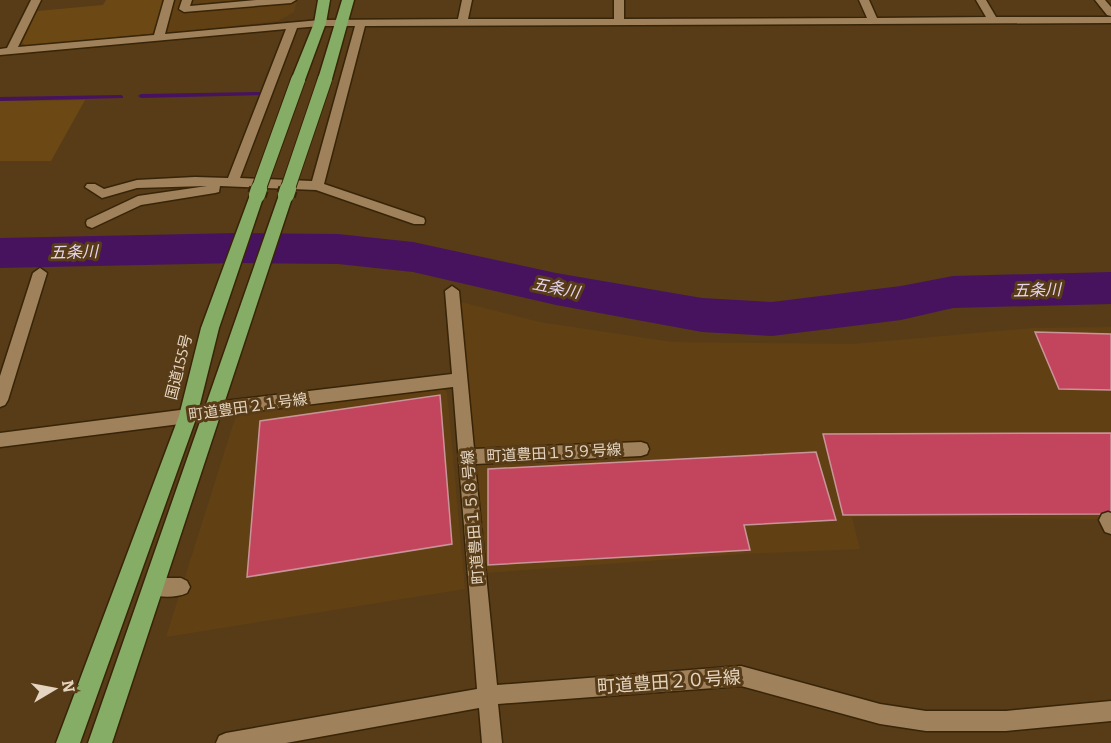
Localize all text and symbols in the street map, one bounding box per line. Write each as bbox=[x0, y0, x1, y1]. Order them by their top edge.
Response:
water label: 五条川 bbox=[50, 242, 100, 262]
water label: 五条川 bbox=[531, 274, 583, 302]
water label: 五条川 bbox=[1013, 280, 1063, 300]
street label: 国道155号 bbox=[162, 332, 196, 402]
street label: 町道豊田２１号線 bbox=[187, 390, 309, 424]
street label: 町道豊田１５９号線 bbox=[486, 440, 622, 466]
street label: 町道豊田１５８号線 bbox=[458, 449, 488, 585]
north arrow bbox=[24, 659, 84, 719]
street label: 町道豊田２０号線 bbox=[596, 666, 742, 698]
text: N bbox=[58, 679, 79, 694]

